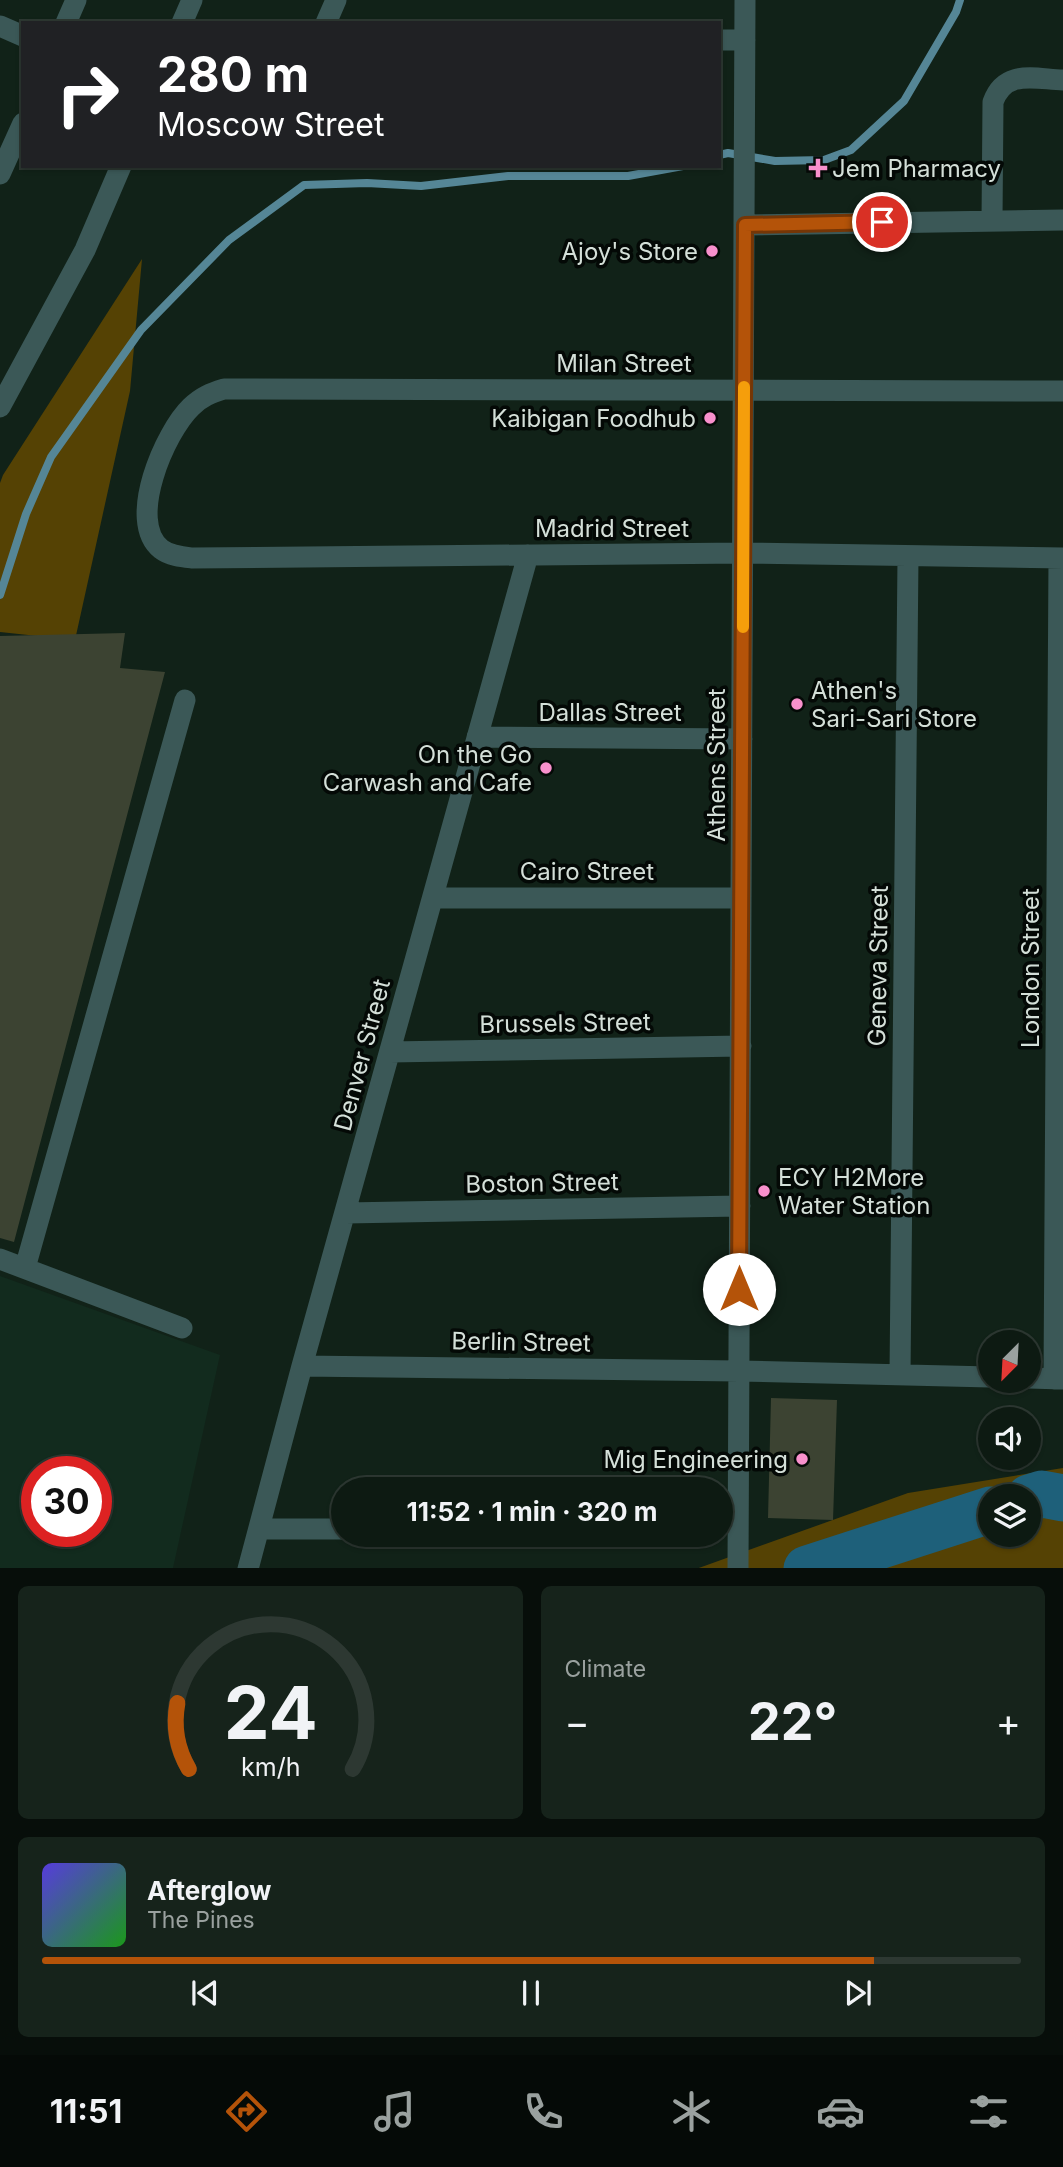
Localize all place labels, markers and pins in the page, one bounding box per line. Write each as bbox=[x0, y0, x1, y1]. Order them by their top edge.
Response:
place label: Jem Pharmacy bbox=[832, 154, 1001, 183]
marker: Jem Pharmacy bbox=[810, 160, 826, 176]
pin bbox=[852, 192, 912, 252]
place label: Ajoy's Store bbox=[562, 237, 698, 266]
marker: Ajoy's Store bbox=[704, 243, 720, 259]
place label: Kaibigan Foodhub bbox=[491, 404, 696, 433]
marker: Kaibigan Foodhub bbox=[702, 410, 718, 426]
place label: Athen's Sari-Sari Store bbox=[811, 676, 977, 733]
marker: Athen's Sari-Sari Store bbox=[789, 696, 805, 712]
place label: On the Go Carwash and Cafe bbox=[323, 740, 532, 797]
marker: On the Go Carwash and Cafe bbox=[538, 760, 554, 776]
place label: ECY H2More Water Station bbox=[778, 1163, 930, 1220]
marker: ECY H2More Water Station bbox=[756, 1183, 772, 1199]
place label: Mig Engineering bbox=[604, 1445, 788, 1474]
marker: Mig Engineering bbox=[794, 1451, 810, 1467]

